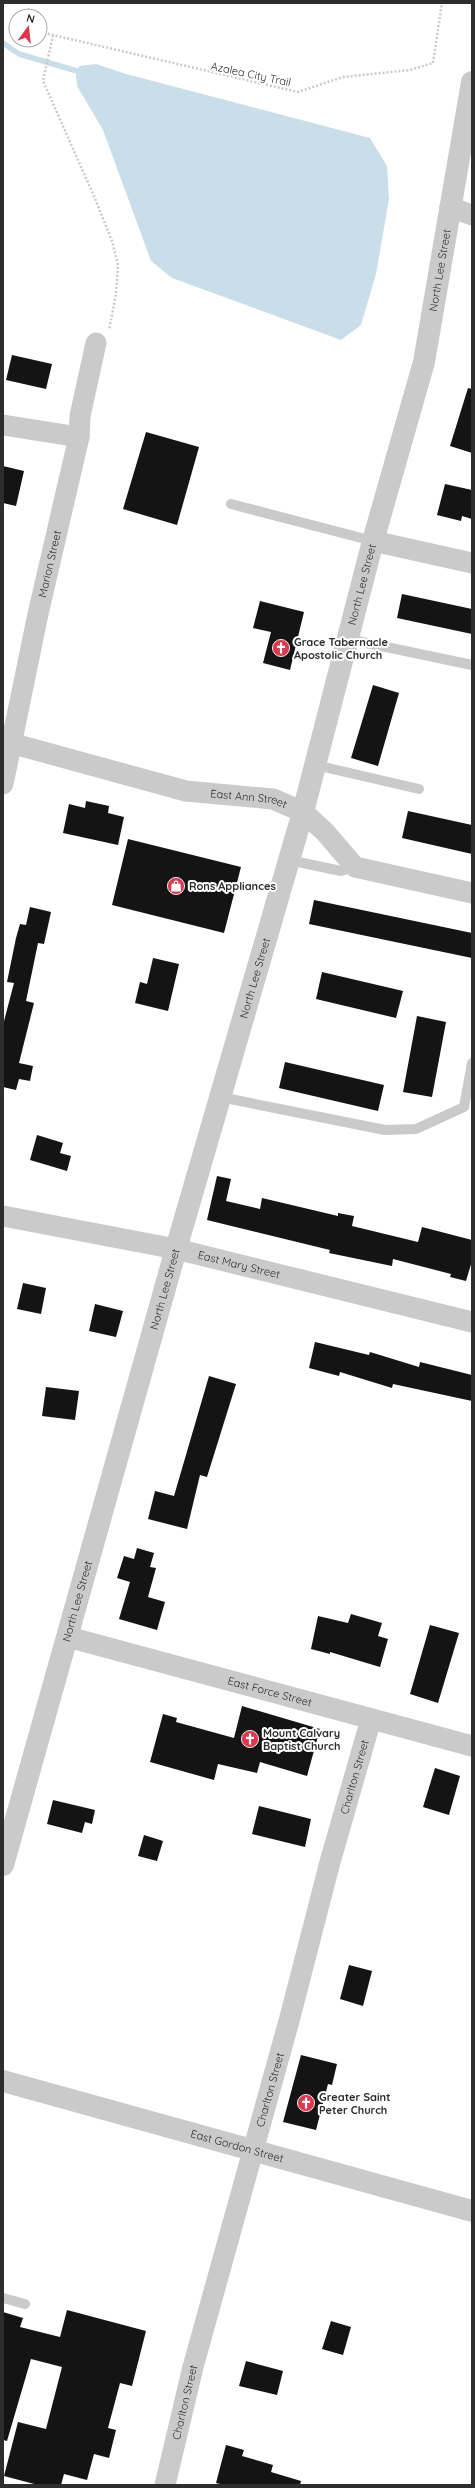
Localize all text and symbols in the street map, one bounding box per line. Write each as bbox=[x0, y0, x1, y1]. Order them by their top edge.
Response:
north arrow bbox=[8, 8, 48, 48]
text: N bbox=[25, 11, 36, 26]
street label: Azalea City Trail bbox=[210, 59, 292, 89]
street label: North Lee Street bbox=[426, 228, 454, 313]
street label: Marion Street bbox=[35, 529, 64, 599]
street label: North Lee Street bbox=[345, 542, 379, 626]
place label: Grace Tabernacle Apostolic Church bbox=[294, 635, 388, 662]
church icon: Grace Tabernacle Apostolic Church bbox=[271, 638, 291, 658]
street label: East Ann Street bbox=[210, 786, 290, 811]
shop icon: Rons Appliances bbox=[166, 876, 186, 896]
place label: Rons Appliances bbox=[189, 879, 276, 893]
street label: North Lee Street bbox=[236, 936, 273, 1020]
street label: North Lee Street bbox=[147, 1247, 183, 1331]
street label: East Mary Street bbox=[196, 1248, 282, 1281]
street label: North Lee Street bbox=[59, 1559, 95, 1643]
street label: East Force Street bbox=[226, 1673, 314, 1710]
place label: Mount Calvary Baptist Church bbox=[263, 1726, 341, 1753]
church icon: Mount Calvary Baptist Church bbox=[240, 1729, 260, 1749]
street label: Charlton Street bbox=[337, 1738, 372, 1816]
street label: Charlton Street bbox=[253, 2051, 287, 2129]
place label: Greater Saint Peter Church bbox=[319, 2090, 391, 2117]
church icon: Greater Saint Peter Church bbox=[296, 2093, 316, 2113]
street label: East Gordon Street bbox=[189, 2126, 286, 2166]
street label: Charlton Street bbox=[169, 2363, 200, 2441]

